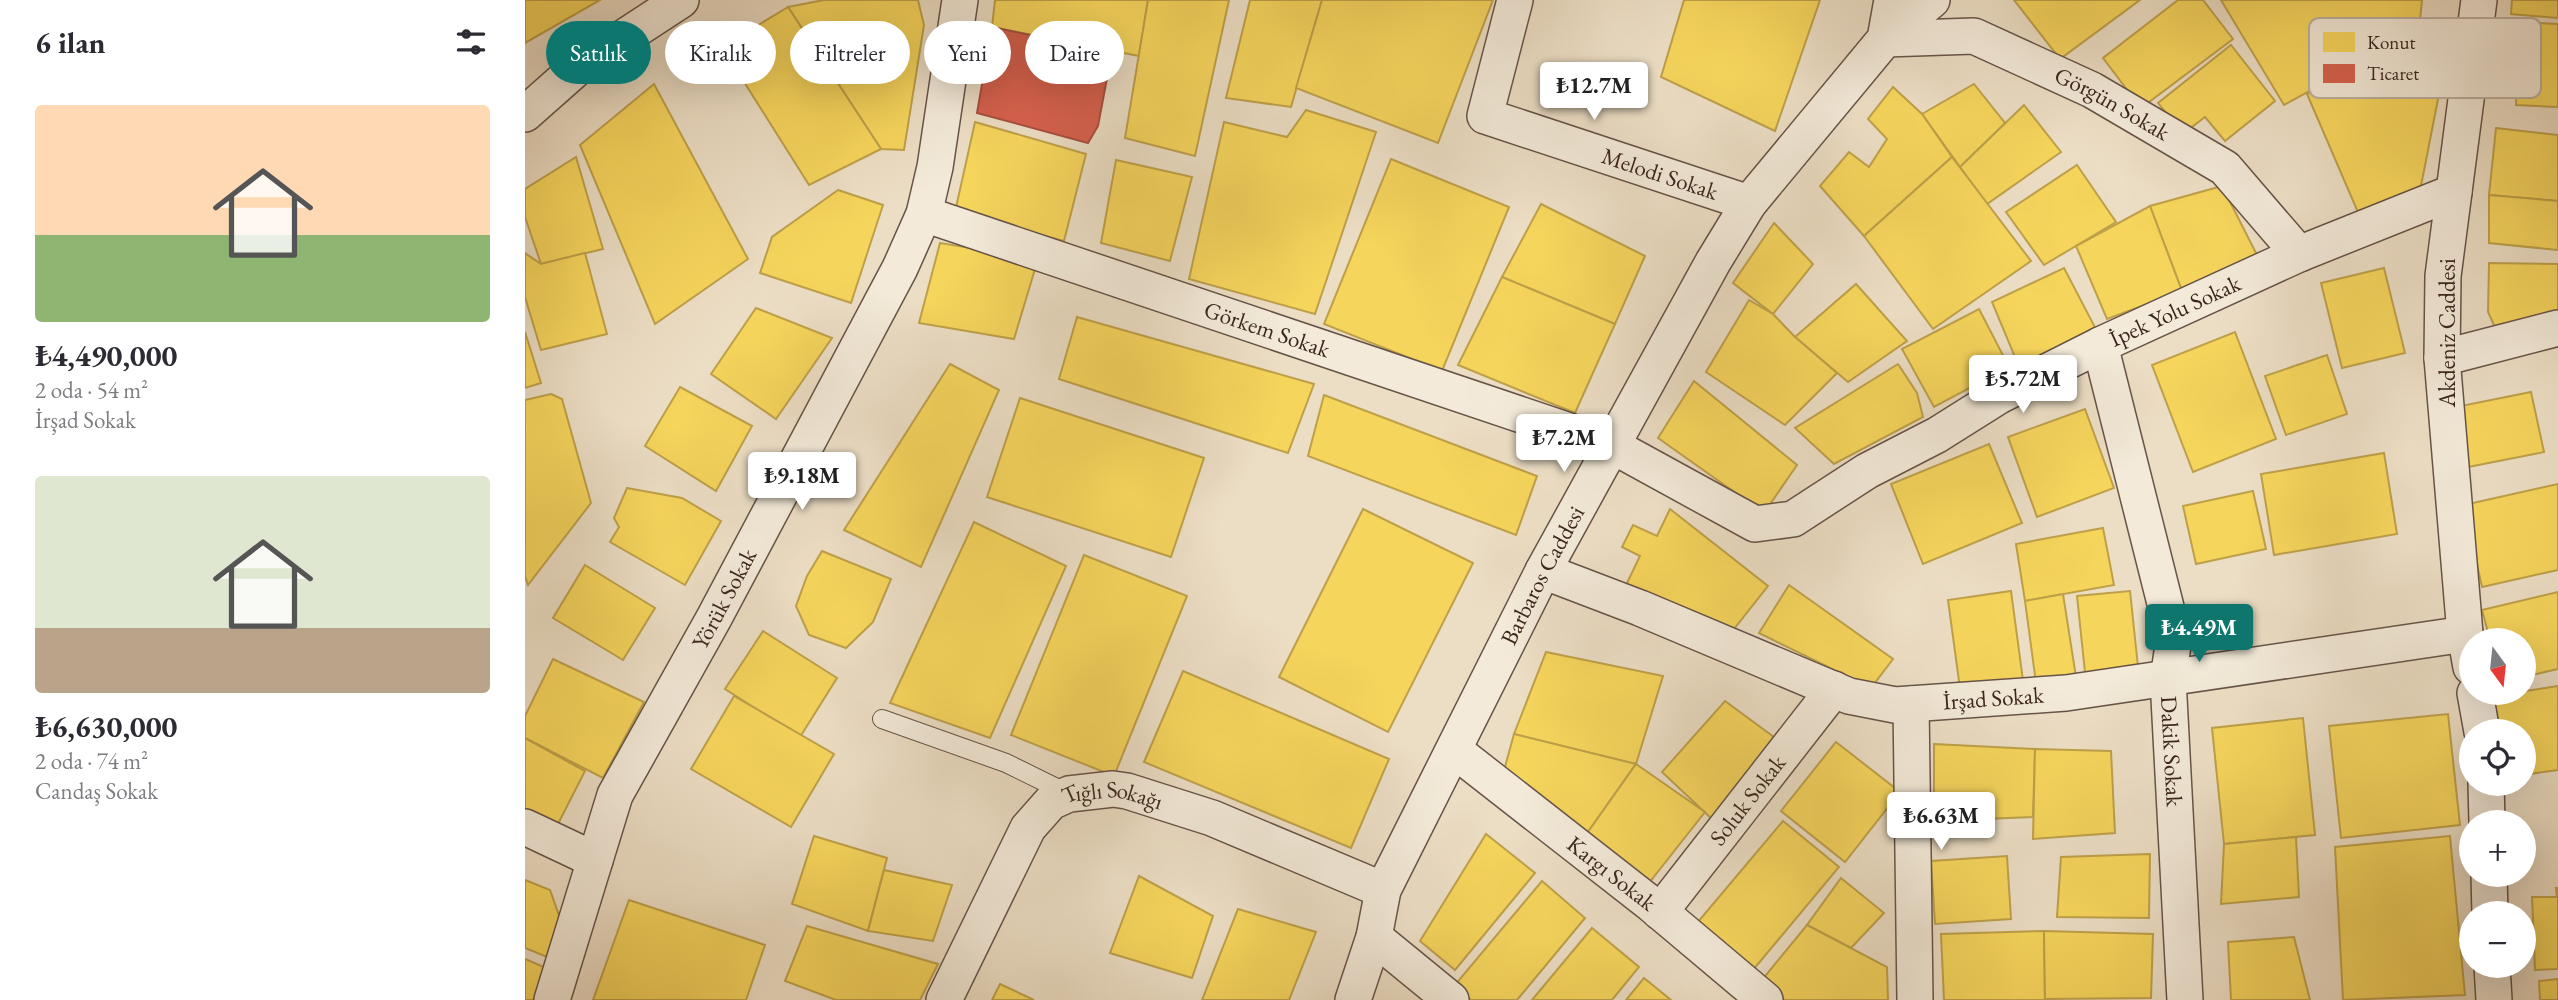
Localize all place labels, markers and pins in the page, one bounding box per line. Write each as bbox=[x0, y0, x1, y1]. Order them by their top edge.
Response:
pin: ₺12.7M bbox=[1537, 62, 1651, 122]
pin: ₺5.72M bbox=[1966, 356, 2080, 415]
pin: ₺7.2M bbox=[1515, 414, 1613, 474]
pin: ₺9.18M bbox=[745, 452, 859, 512]
pin: ₺4.49M bbox=[2142, 604, 2256, 664]
pin: ₺6.63M bbox=[1884, 792, 1998, 852]

